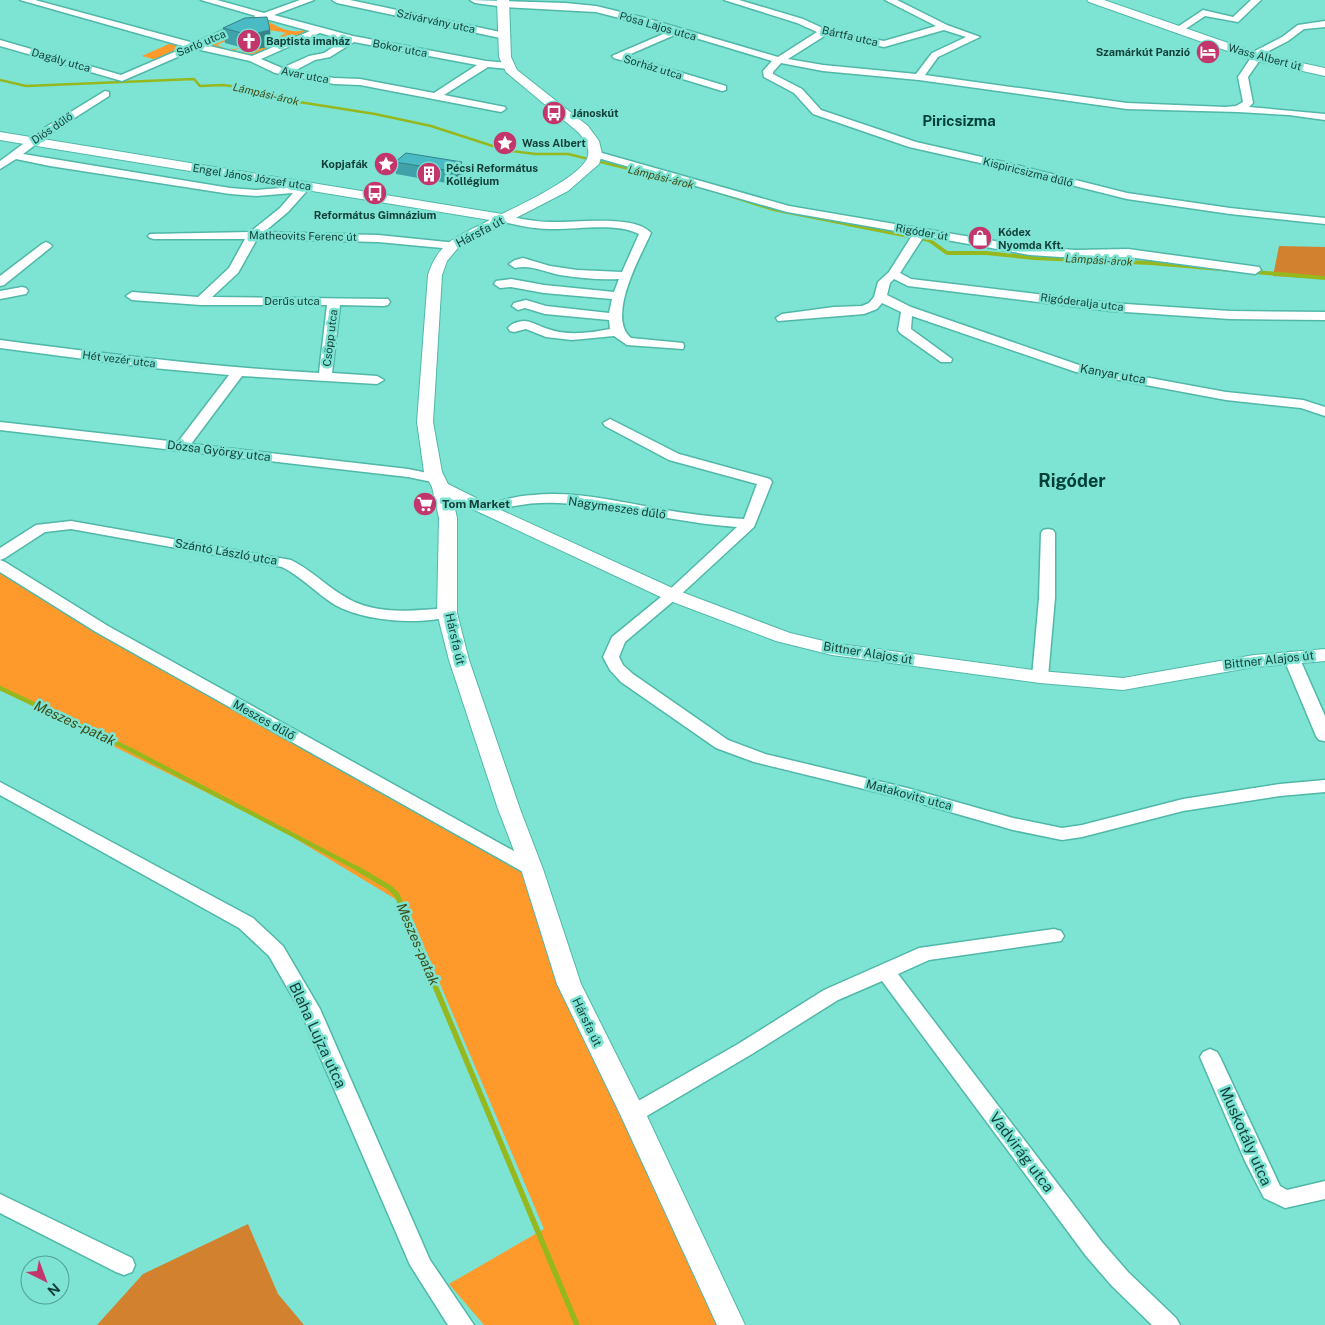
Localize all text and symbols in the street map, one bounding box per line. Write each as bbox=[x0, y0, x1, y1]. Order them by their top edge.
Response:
street label: Szivárvány utca bbox=[396, 7, 476, 35]
street label: Pósa Lajos utca bbox=[618, 9, 698, 43]
street label: Bártfa utca bbox=[821, 24, 879, 48]
street label: Sarló utca bbox=[175, 27, 227, 59]
church icon: Baptista imaház bbox=[236, 28, 262, 54]
place label: Baptista imaház bbox=[266, 35, 351, 47]
street label: Bokor utca bbox=[372, 37, 428, 59]
hotel icon: Szamárkút Panzió bbox=[1195, 39, 1221, 65]
street label: Wass Albert út bbox=[1227, 41, 1303, 73]
street label: Dagály utca bbox=[30, 46, 92, 74]
place label: Szamárkút Panzió bbox=[1096, 46, 1190, 58]
street label: Sorház utca bbox=[622, 52, 684, 82]
street label: Avar utca bbox=[280, 65, 330, 85]
water label: Lámpási-árok bbox=[232, 81, 300, 107]
bus stop icon: Jánoskút bbox=[541, 100, 567, 126]
place label: Jánoskút bbox=[572, 107, 619, 119]
street label: Diós dűlő bbox=[29, 110, 75, 146]
district label: Piricsizma bbox=[922, 112, 996, 129]
place icon: Wass Albert bbox=[492, 130, 518, 156]
place label: Wass Albert bbox=[522, 137, 586, 149]
place icon: Kopjafák bbox=[373, 151, 399, 177]
street label: Kispiricsizma dűlő bbox=[982, 155, 1074, 189]
place label: Kopjafák bbox=[321, 158, 369, 170]
building icon: Pécsi Református Kollégium bbox=[416, 161, 442, 187]
street label: Engel János József utca bbox=[192, 162, 312, 192]
place label: Pécsi Református Kollégium bbox=[446, 162, 538, 187]
water label: Lámpási-árok bbox=[627, 163, 695, 191]
bus stop icon: Református Gimnázium bbox=[362, 180, 388, 206]
place label: Református Gimnázium bbox=[314, 209, 436, 221]
street label: Hársfa út bbox=[454, 213, 507, 251]
street label: Rigóder út bbox=[895, 221, 949, 243]
shop icon: Kódex Nyomda Kft. bbox=[967, 225, 993, 251]
place label: Kódex Nyomda Kft. bbox=[998, 226, 1064, 251]
street label: Matheovits Ferenc út bbox=[249, 229, 357, 243]
water label: Lámpási-árok bbox=[1065, 252, 1133, 268]
street label: Rigóderalja utca bbox=[1040, 291, 1124, 313]
street label: Derűs utca bbox=[264, 295, 320, 307]
street label: Csöpp utca bbox=[321, 309, 339, 367]
street label: Hét vezér utca bbox=[82, 349, 156, 369]
street label: Kanyar utca bbox=[1079, 361, 1147, 387]
street label: Dózsa György utca bbox=[166, 438, 272, 464]
district label: Rigóder bbox=[1038, 470, 1106, 491]
supermarket icon: Tom Market bbox=[412, 491, 438, 517]
street label: Nagymeszes dűlő bbox=[567, 494, 667, 522]
place label: Tom Market bbox=[442, 497, 510, 511]
street label: Szántó László utca bbox=[174, 536, 278, 568]
street label: Hársfa út bbox=[442, 612, 468, 666]
street label: Bittner Alajos út bbox=[822, 639, 914, 667]
street label: Bittner Alajos út bbox=[1223, 648, 1315, 672]
water label: Meszes-patak bbox=[32, 697, 119, 749]
street label: Meszes dűlő bbox=[230, 697, 298, 743]
street label: Matakovits utca bbox=[864, 777, 954, 813]
water label: Meszes-patak bbox=[393, 900, 443, 988]
street label: Blaha Lujza utca bbox=[286, 979, 350, 1091]
street label: Hársfa út bbox=[569, 995, 605, 1049]
street label: Muskotály utca bbox=[1217, 1084, 1275, 1188]
street label: Vadvirág utca bbox=[986, 1109, 1058, 1195]
north arrow bbox=[20, 1255, 70, 1305]
text: N bbox=[44, 1280, 63, 1299]

